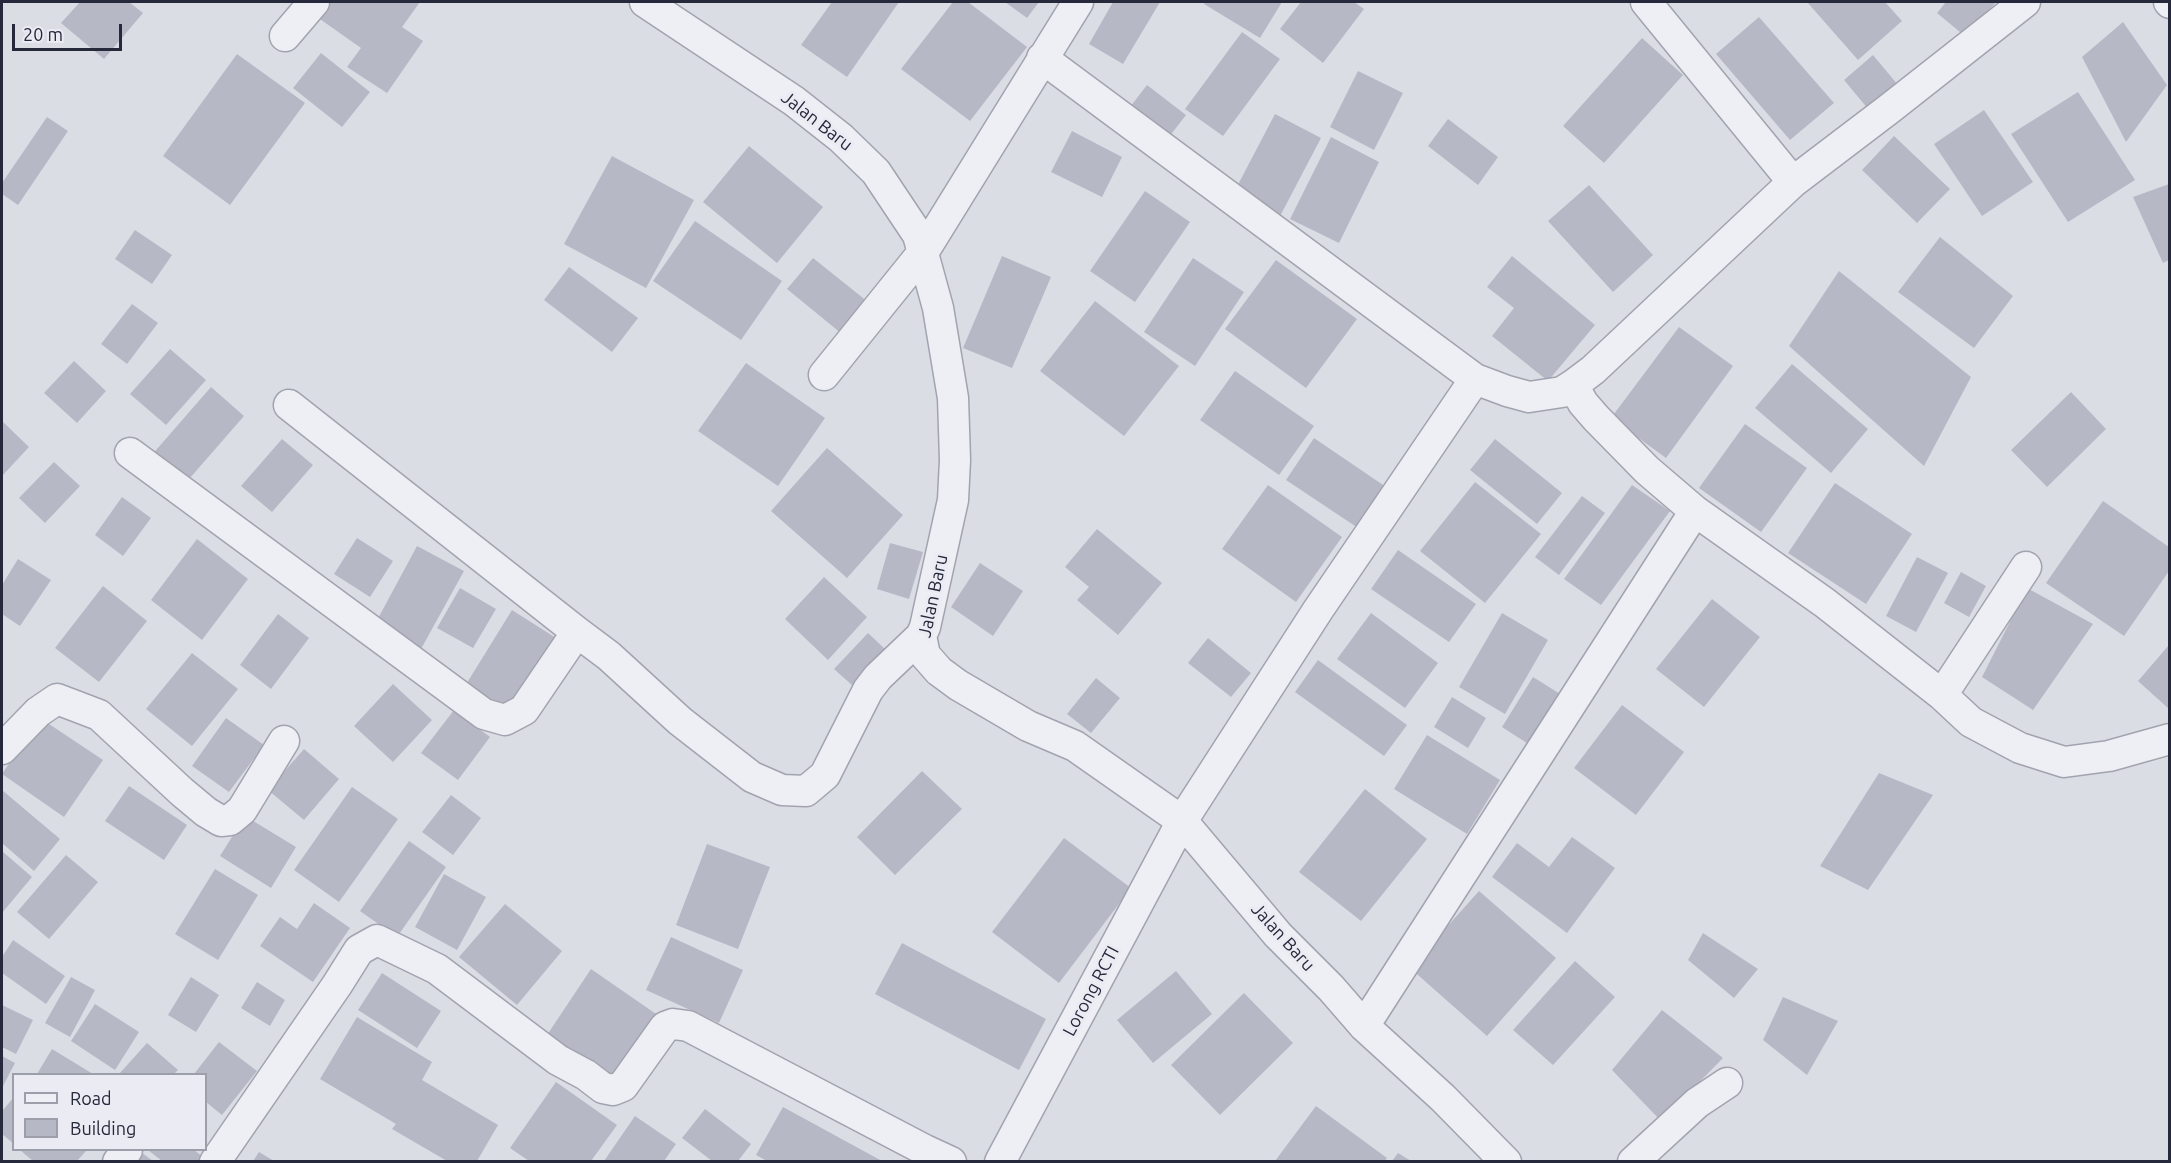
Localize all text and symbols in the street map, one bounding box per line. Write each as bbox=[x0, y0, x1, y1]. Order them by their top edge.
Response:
scale bar bbox=[15, 12, 124, 50]
text: 20 m bbox=[23, 24, 63, 44]
street label: Jalan Baru bbox=[777, 87, 857, 155]
street label: Jalan Baru bbox=[914, 553, 952, 639]
street label: Jalan Baru bbox=[1247, 898, 1319, 976]
street label: Lorong RCTI bbox=[1058, 942, 1124, 1040]
legend bbox=[12, 1073, 207, 1151]
text: Road bbox=[70, 1088, 112, 1108]
text: Building bbox=[70, 1118, 136, 1138]

